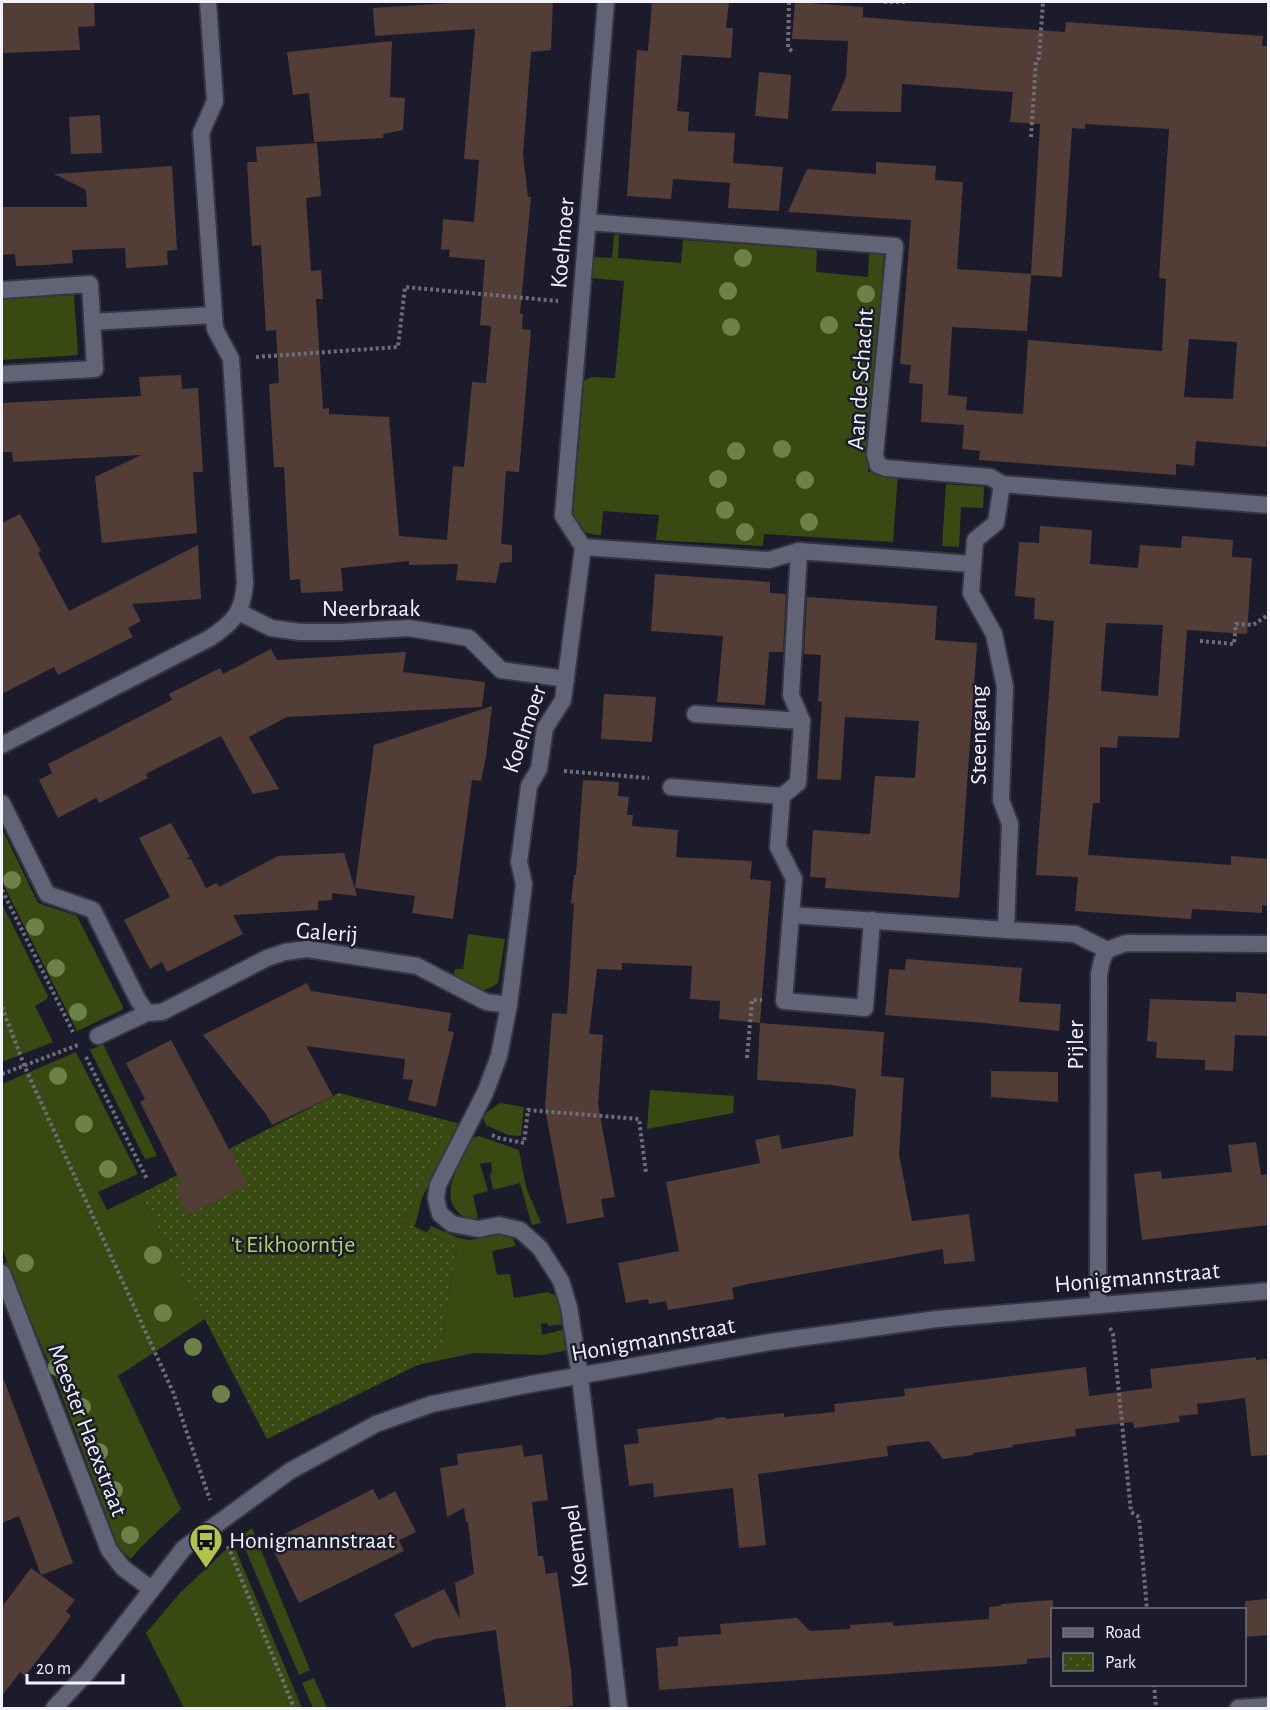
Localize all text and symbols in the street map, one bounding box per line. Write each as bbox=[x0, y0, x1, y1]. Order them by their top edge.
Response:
street label: Koelmoer bbox=[547, 196, 579, 290]
street label: Aan de Schacht bbox=[844, 307, 878, 451]
street label: Neerbraak bbox=[322, 597, 420, 621]
street label: Koelmoer bbox=[499, 682, 551, 776]
street label: Steengang bbox=[967, 685, 991, 785]
street label: Galerij bbox=[295, 919, 359, 947]
street label: Pijler bbox=[1064, 1020, 1088, 1070]
park label: 't Eikhoorntje bbox=[231, 1233, 355, 1257]
street label: Honigmannstraat bbox=[1053, 1259, 1221, 1297]
street label: Honigmannstraat bbox=[569, 1314, 737, 1366]
street label: Meester Haexstraat bbox=[43, 1341, 131, 1520]
street label: Koempel bbox=[559, 1503, 593, 1589]
bus stop icon: Honigmannstraat bbox=[188, 1522, 224, 1569]
place label: Honigmannstraat bbox=[229, 1529, 395, 1553]
legend bbox=[1051, 1608, 1246, 1686]
text: Road bbox=[1105, 1624, 1141, 1642]
scale bar bbox=[27, 1647, 123, 1685]
text: Park bbox=[1105, 1654, 1137, 1672]
text: 20 m bbox=[36, 1660, 71, 1678]

